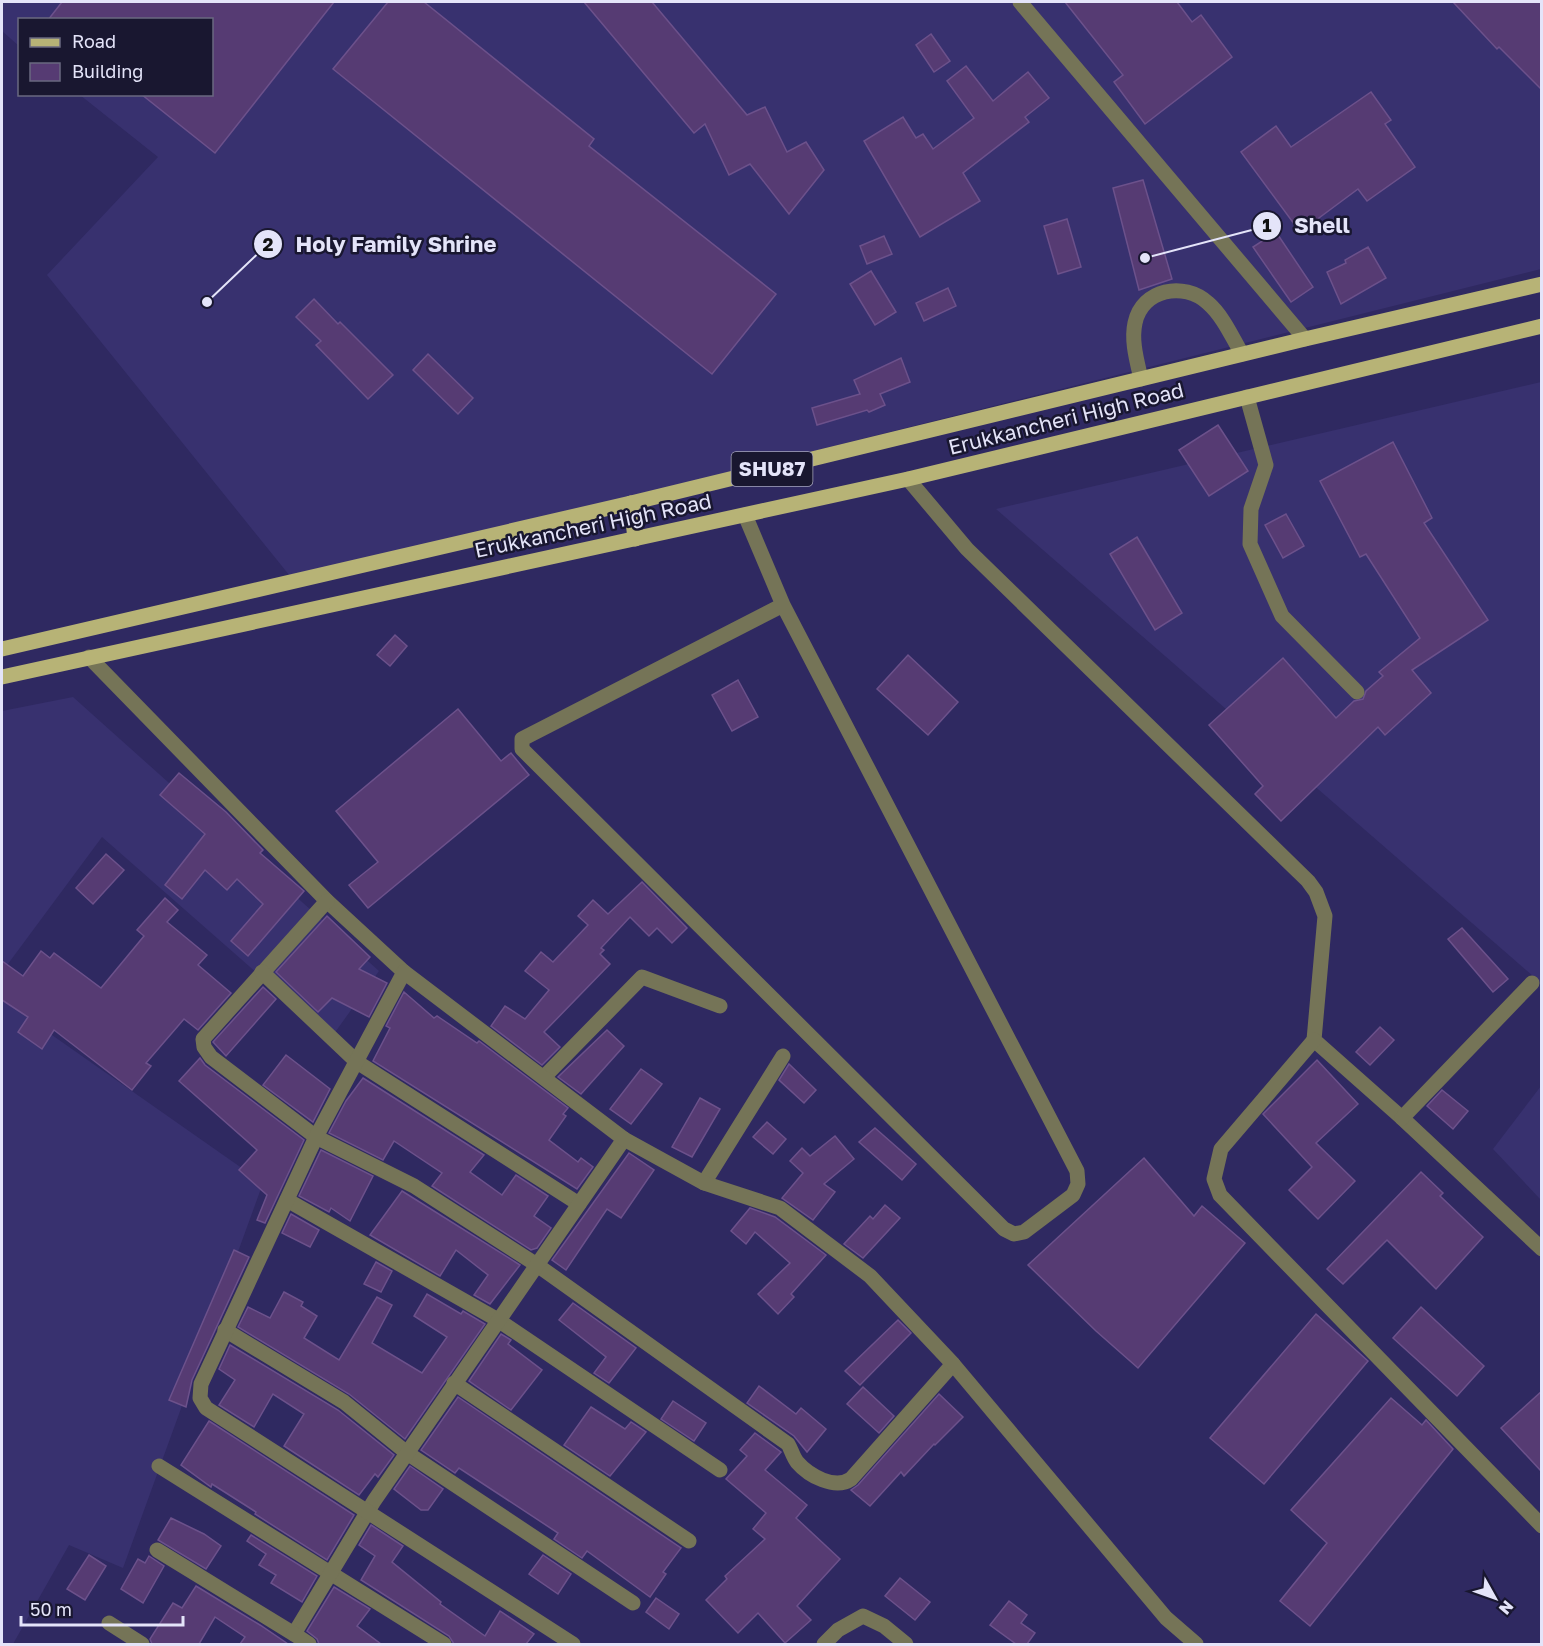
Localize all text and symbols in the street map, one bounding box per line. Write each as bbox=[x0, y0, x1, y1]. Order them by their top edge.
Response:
legend bbox=[18, 18, 213, 96]
text: Road bbox=[72, 30, 116, 52]
text: Building bbox=[72, 60, 143, 82]
callout: Shell bbox=[1252, 206, 1362, 246]
text: Shell bbox=[1294, 211, 1350, 238]
text: 1 bbox=[1262, 214, 1272, 236]
callout: Holy Family Shrine bbox=[253, 224, 508, 264]
text: Holy Family Shrine bbox=[296, 230, 496, 257]
text: 2 bbox=[263, 233, 274, 255]
street label: Erukkancheri High Road bbox=[945, 376, 1186, 460]
road number: SHU87 bbox=[732, 452, 812, 486]
street label: Erukkancheri High Road bbox=[472, 487, 714, 563]
north arrow bbox=[1465, 1568, 1525, 1628]
scale bar bbox=[21, 1589, 183, 1627]
text: N bbox=[1495, 1597, 1518, 1619]
text: 50 m bbox=[30, 1598, 72, 1620]

